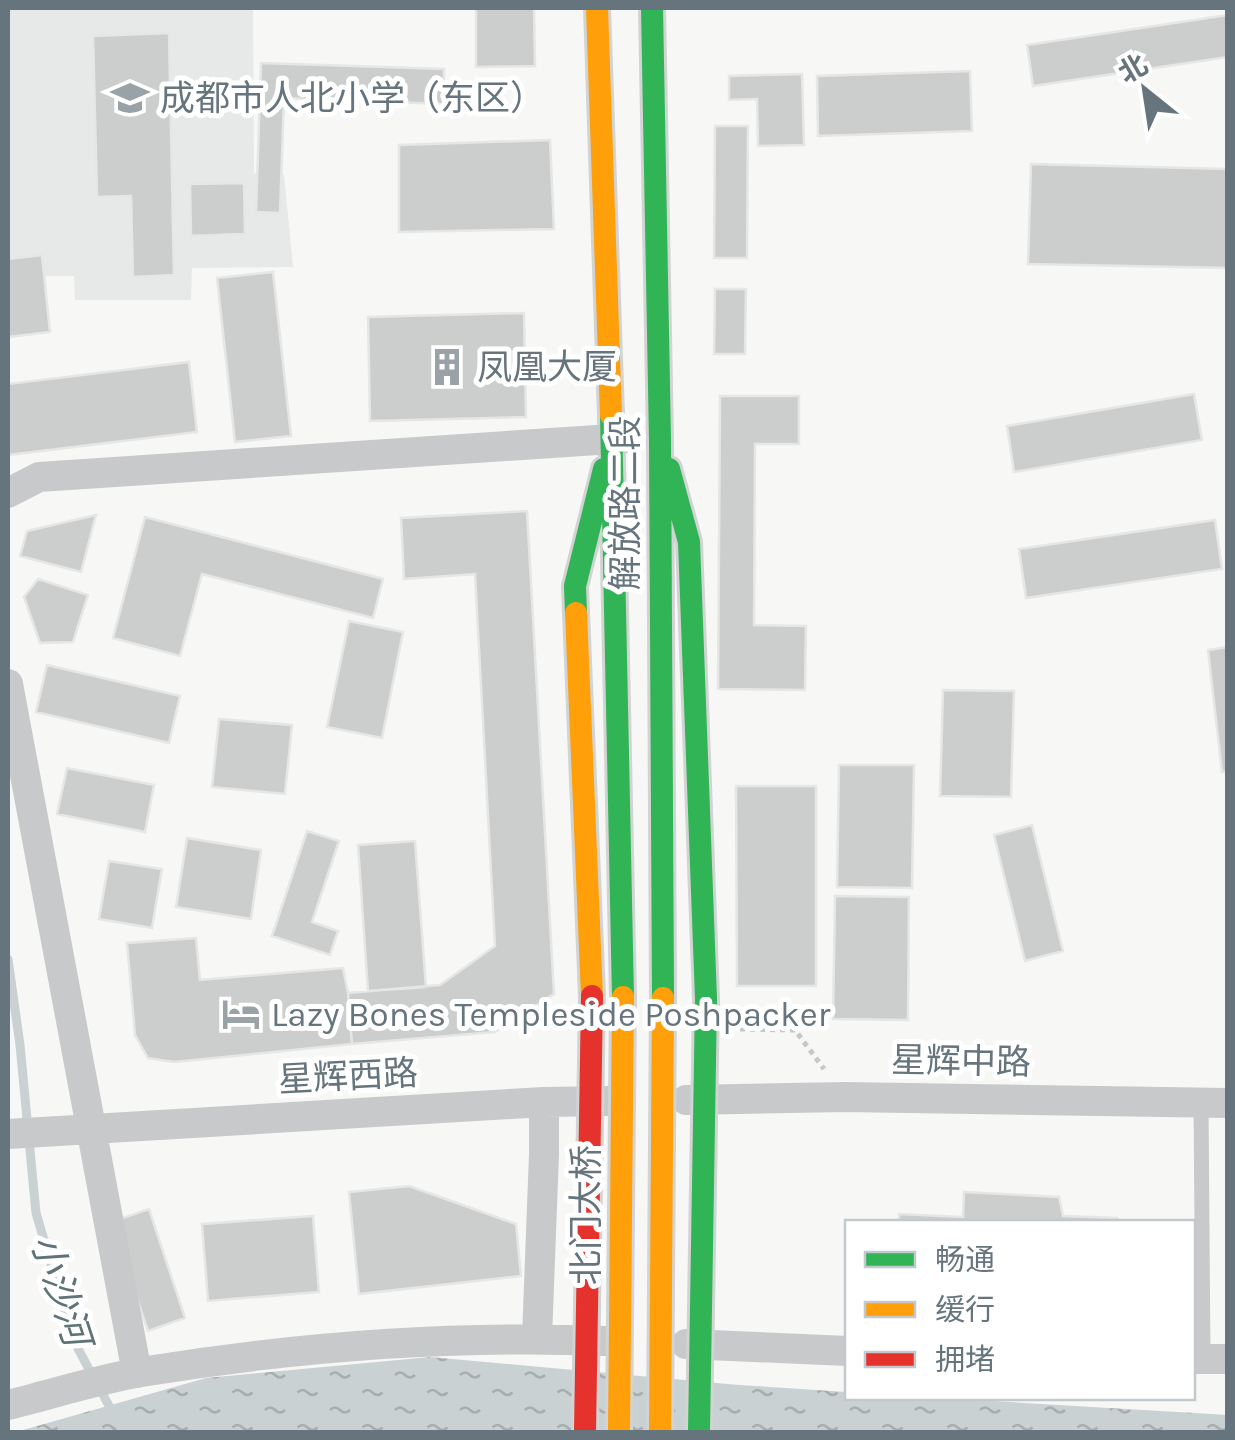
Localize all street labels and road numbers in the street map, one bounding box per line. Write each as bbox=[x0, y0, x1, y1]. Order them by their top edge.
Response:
street label: 解放路二段 bbox=[605, 415, 646, 591]
street label: 星辉中路 bbox=[891, 1040, 1031, 1083]
street label: 星辉西路 bbox=[277, 1052, 419, 1101]
street label: 北门大桥 bbox=[566, 1145, 607, 1285]

